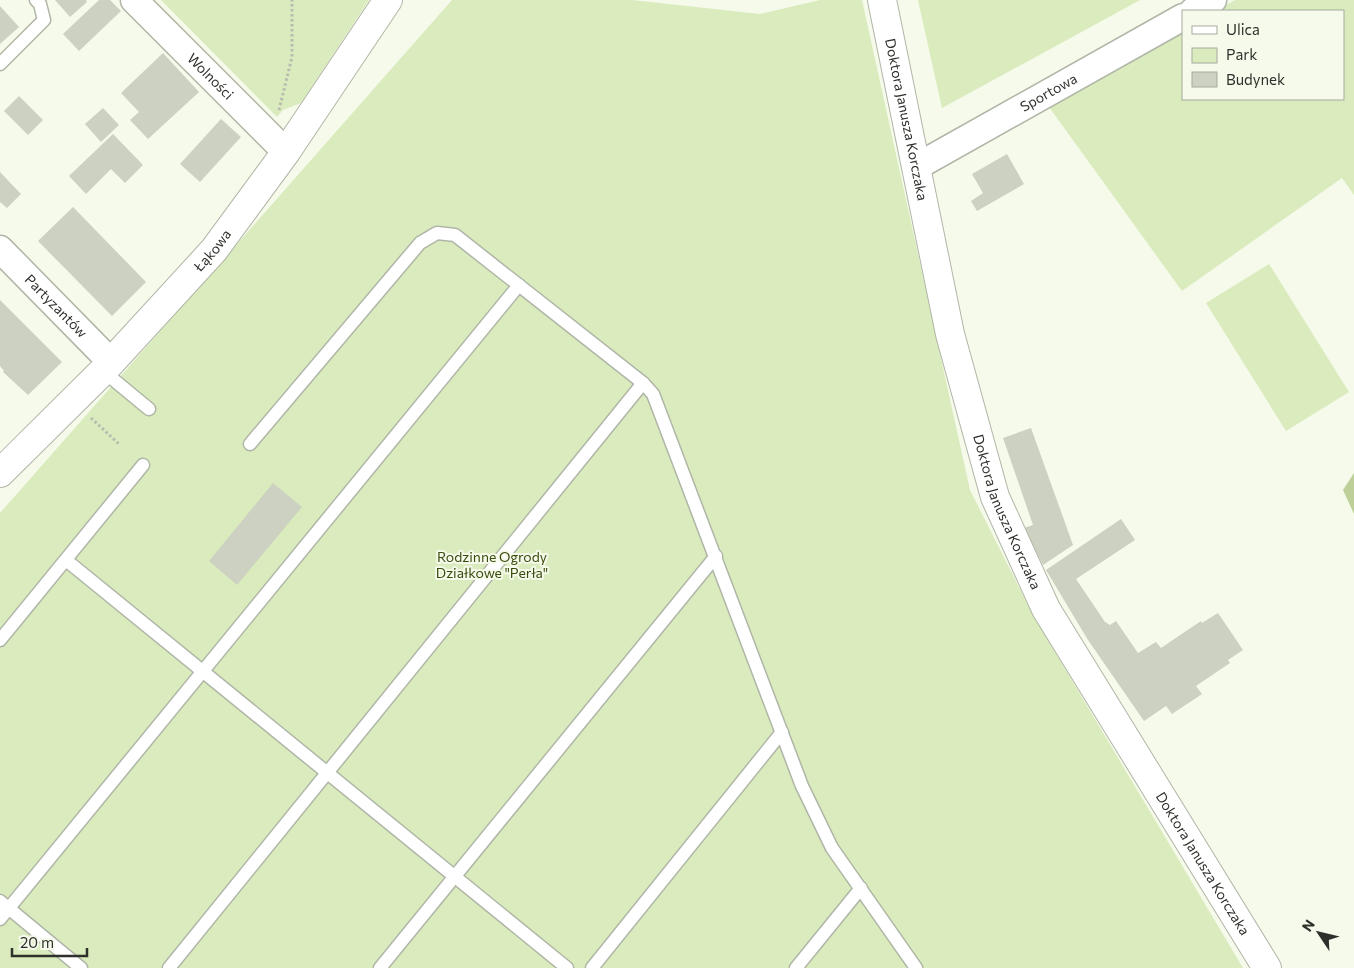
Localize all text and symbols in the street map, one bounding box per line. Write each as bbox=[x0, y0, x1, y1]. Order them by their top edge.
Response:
legend bbox=[1182, 10, 1344, 100]
text: Ulica bbox=[1226, 20, 1260, 38]
street label: Doktora Janusza Korczaka bbox=[882, 37, 932, 202]
text: Park bbox=[1226, 45, 1257, 63]
street label: Wolności bbox=[184, 49, 237, 103]
street label: Sportowa bbox=[1017, 69, 1080, 115]
text: Budynek bbox=[1226, 70, 1285, 88]
street label: Łąkowa bbox=[189, 226, 234, 275]
street label: Partyzantów bbox=[22, 271, 91, 341]
street label: Doktora Janusza Korczaka bbox=[970, 432, 1045, 592]
park label: Rodzinne Ogrody Działkowe "Perła" bbox=[436, 548, 548, 581]
street label: Doktora Janusza Korczaka bbox=[1153, 789, 1254, 938]
north arrow bbox=[1294, 908, 1344, 958]
text: N bbox=[1298, 916, 1318, 934]
scale bar bbox=[12, 926, 88, 958]
text: 20 m bbox=[20, 933, 54, 951]

